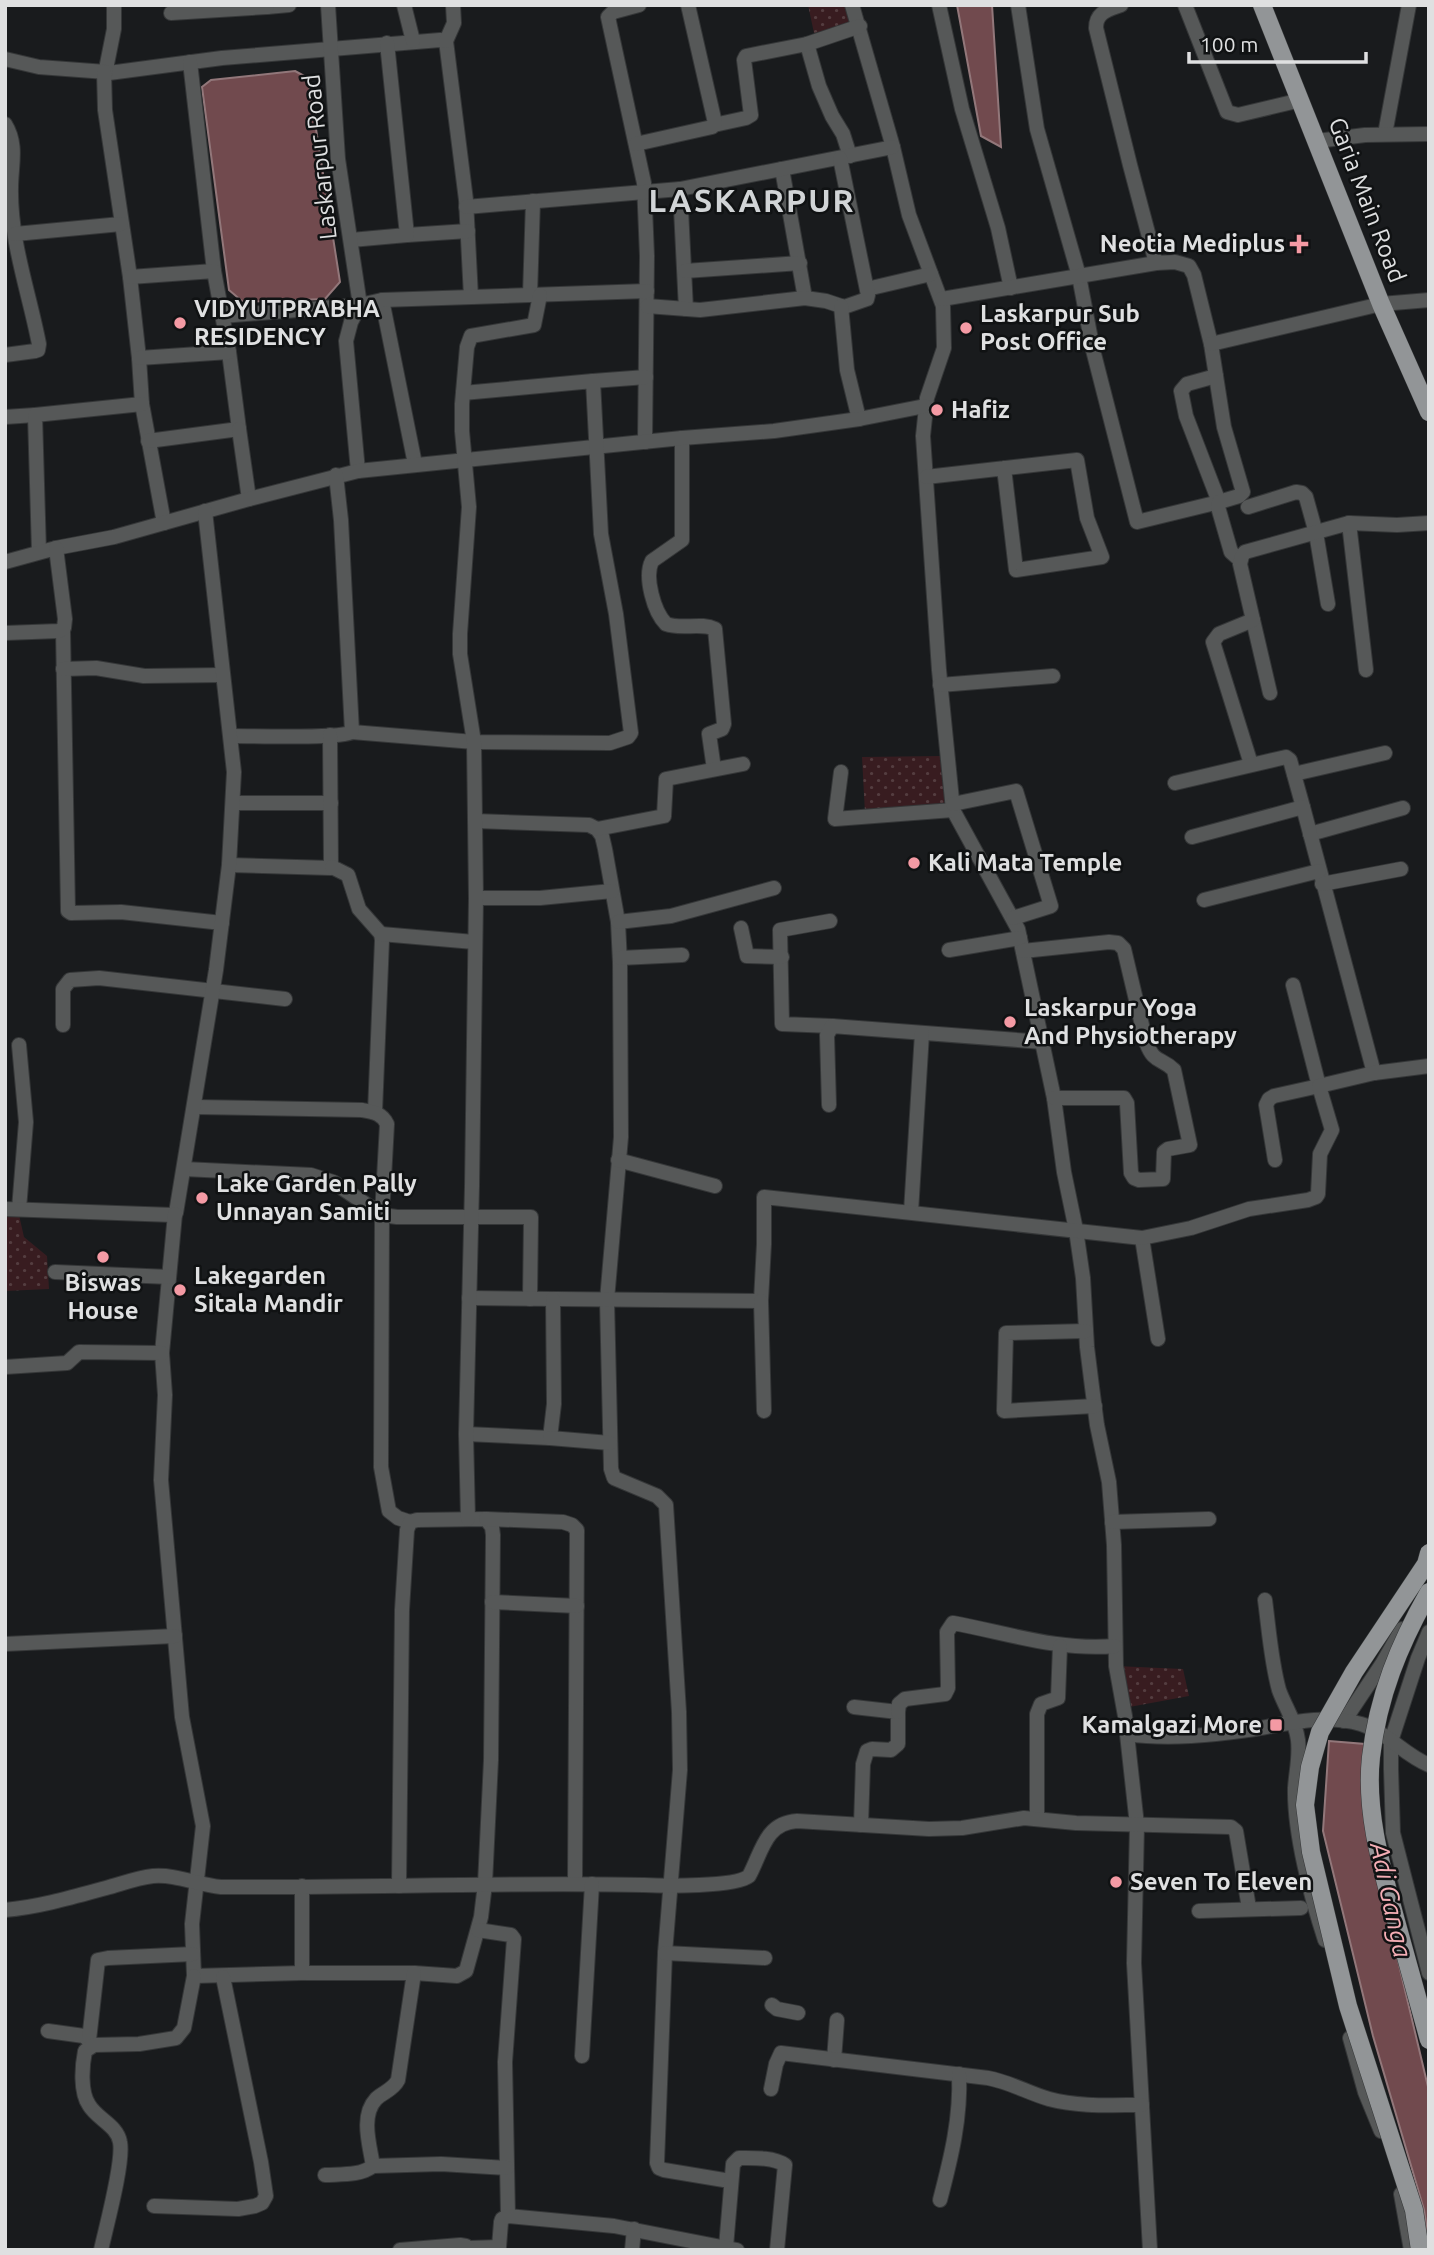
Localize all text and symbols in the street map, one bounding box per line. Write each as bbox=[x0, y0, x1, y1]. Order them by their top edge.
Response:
scale bar bbox=[1189, 21, 1366, 65]
text: 100 m bbox=[1200, 32, 1258, 56]
street label: Laskarpur Road bbox=[297, 73, 342, 241]
street label: Garia Main Road bbox=[1324, 113, 1411, 286]
district label: LASKARPUR bbox=[648, 182, 856, 218]
place label: Neotia Mediplus bbox=[1100, 230, 1285, 257]
marker: Neotia Mediplus bbox=[1291, 236, 1307, 252]
place label: VIDYUTPRABHA RESIDENCY bbox=[194, 295, 380, 350]
place label: Laskarpur Sub Post Office bbox=[980, 300, 1140, 355]
marker: VIDYUTPRABHA RESIDENCY bbox=[172, 315, 188, 331]
marker: Laskarpur Sub Post Office bbox=[958, 320, 974, 336]
place label: Hafiz bbox=[951, 396, 1010, 423]
marker: Hafiz bbox=[929, 402, 945, 418]
place label: Kali Mata Temple bbox=[928, 849, 1122, 876]
marker: Kali Mata Temple bbox=[906, 855, 922, 871]
place label: Laskarpur Yoga And Physiotherapy bbox=[1024, 994, 1237, 1049]
marker: Laskarpur Yoga And Physiotherapy bbox=[1002, 1014, 1018, 1030]
place label: Lake Garden Pally Unnayan Samiti bbox=[216, 1170, 417, 1225]
marker: Lake Garden Pally Unnayan Samiti bbox=[194, 1190, 210, 1206]
marker: Biswas House bbox=[95, 1249, 111, 1265]
place label: Lakegarden Sitala Mandir bbox=[194, 1262, 343, 1317]
place label: Biswas House bbox=[65, 1269, 141, 1324]
marker: Lakegarden Sitala Mandir bbox=[172, 1282, 188, 1298]
place label: Kamalgazi More bbox=[1082, 1711, 1262, 1738]
marker: Kamalgazi More bbox=[1268, 1717, 1284, 1733]
water label: Adi Ganga bbox=[1365, 1838, 1418, 1960]
place label: Seven To Eleven bbox=[1130, 1868, 1312, 1895]
marker: Seven To Eleven bbox=[1108, 1874, 1124, 1890]

